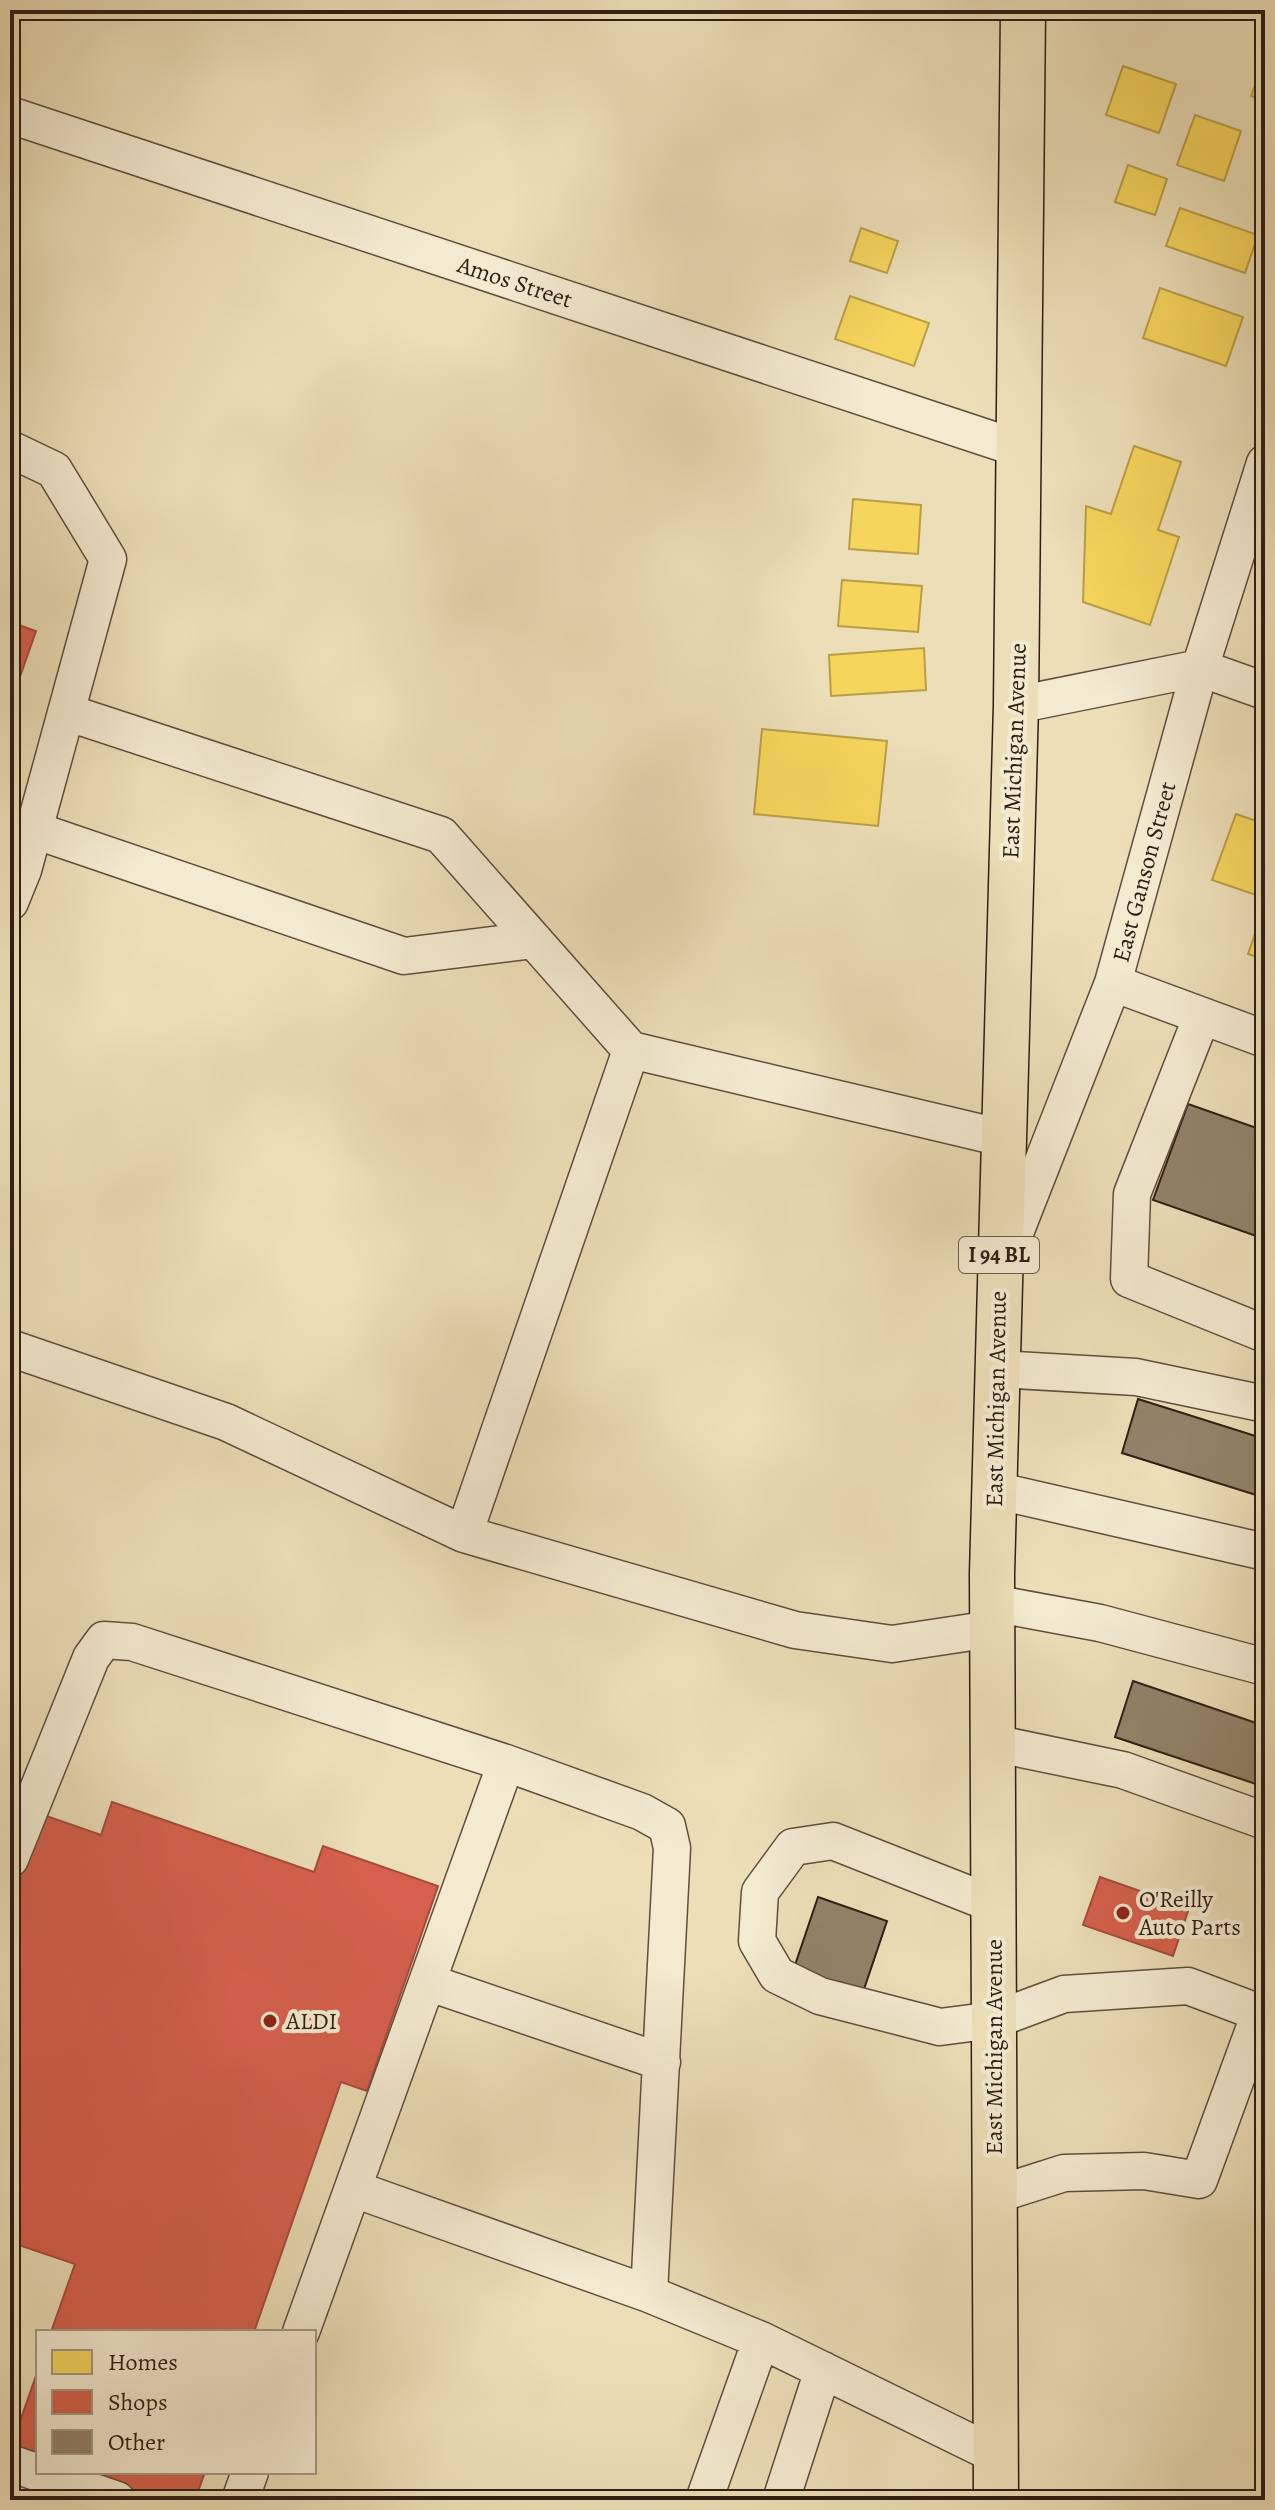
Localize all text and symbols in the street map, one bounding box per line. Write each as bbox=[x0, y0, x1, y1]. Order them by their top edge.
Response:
street label: Amos Street bbox=[453, 248, 577, 316]
street label: East Michigan Avenue bbox=[994, 642, 1034, 860]
street label: East Ganson Street bbox=[1104, 778, 1184, 966]
road number: I 94 BL bbox=[959, 1237, 1039, 1273]
street label: East Michigan Avenue bbox=[978, 1291, 1014, 1507]
place label: O'Reilly Auto Parts bbox=[1138, 1883, 1241, 1943]
marker: O'Reilly Auto Parts bbox=[1114, 1904, 1132, 1922]
street label: East Michigan Avenue bbox=[978, 1939, 1010, 2155]
place label: ALDI bbox=[285, 2005, 337, 2037]
marker: ALDI bbox=[261, 2012, 279, 2030]
legend bbox=[36, 2330, 316, 2474]
text: Homes bbox=[108, 2346, 178, 2378]
text: Shops bbox=[108, 2386, 168, 2418]
text: Other bbox=[108, 2426, 165, 2458]

